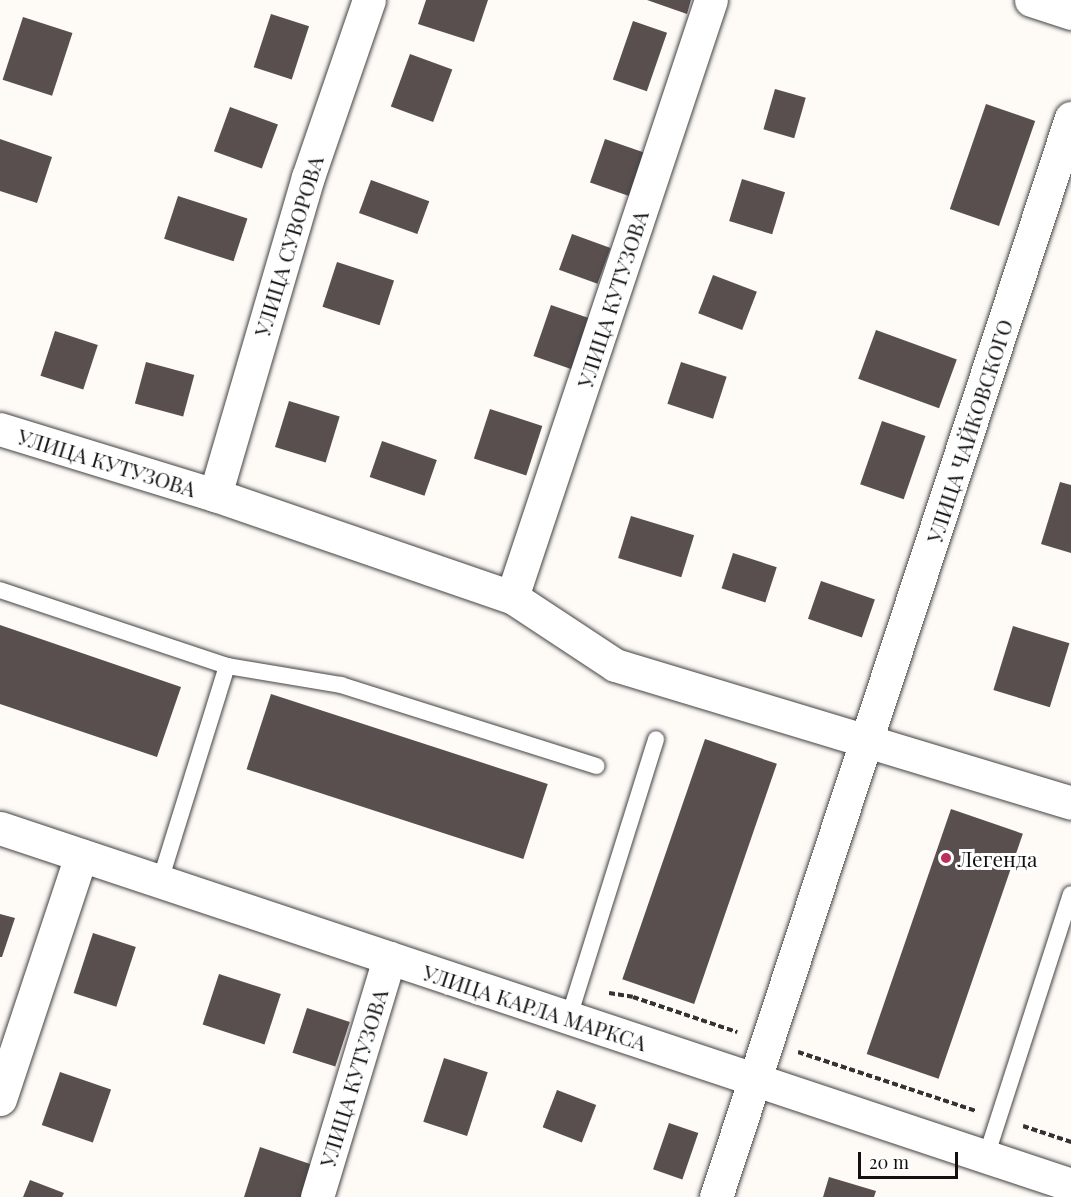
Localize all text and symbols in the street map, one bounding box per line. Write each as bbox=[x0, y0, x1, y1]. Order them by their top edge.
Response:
street label: УЛИЦА СУВОРОВА bbox=[249, 153, 327, 339]
street label: УЛИЦА КУТУЗОВА bbox=[571, 207, 653, 391]
street label: УЛИЦА ЧАЙКОВСКОГО bbox=[921, 316, 1017, 546]
street label: УЛИЦА КУТУЗОВА bbox=[15, 423, 199, 501]
place label: Легенда bbox=[958, 845, 1037, 871]
marker: Легенда bbox=[939, 851, 953, 865]
street label: УЛИЦА КАРЛА МАРКСА bbox=[420, 959, 650, 1055]
street label: УЛИЦА КУТУЗОВА bbox=[314, 986, 392, 1170]
scale bar bbox=[861, 1140, 962, 1178]
text: 20 m bbox=[869, 1150, 909, 1174]

